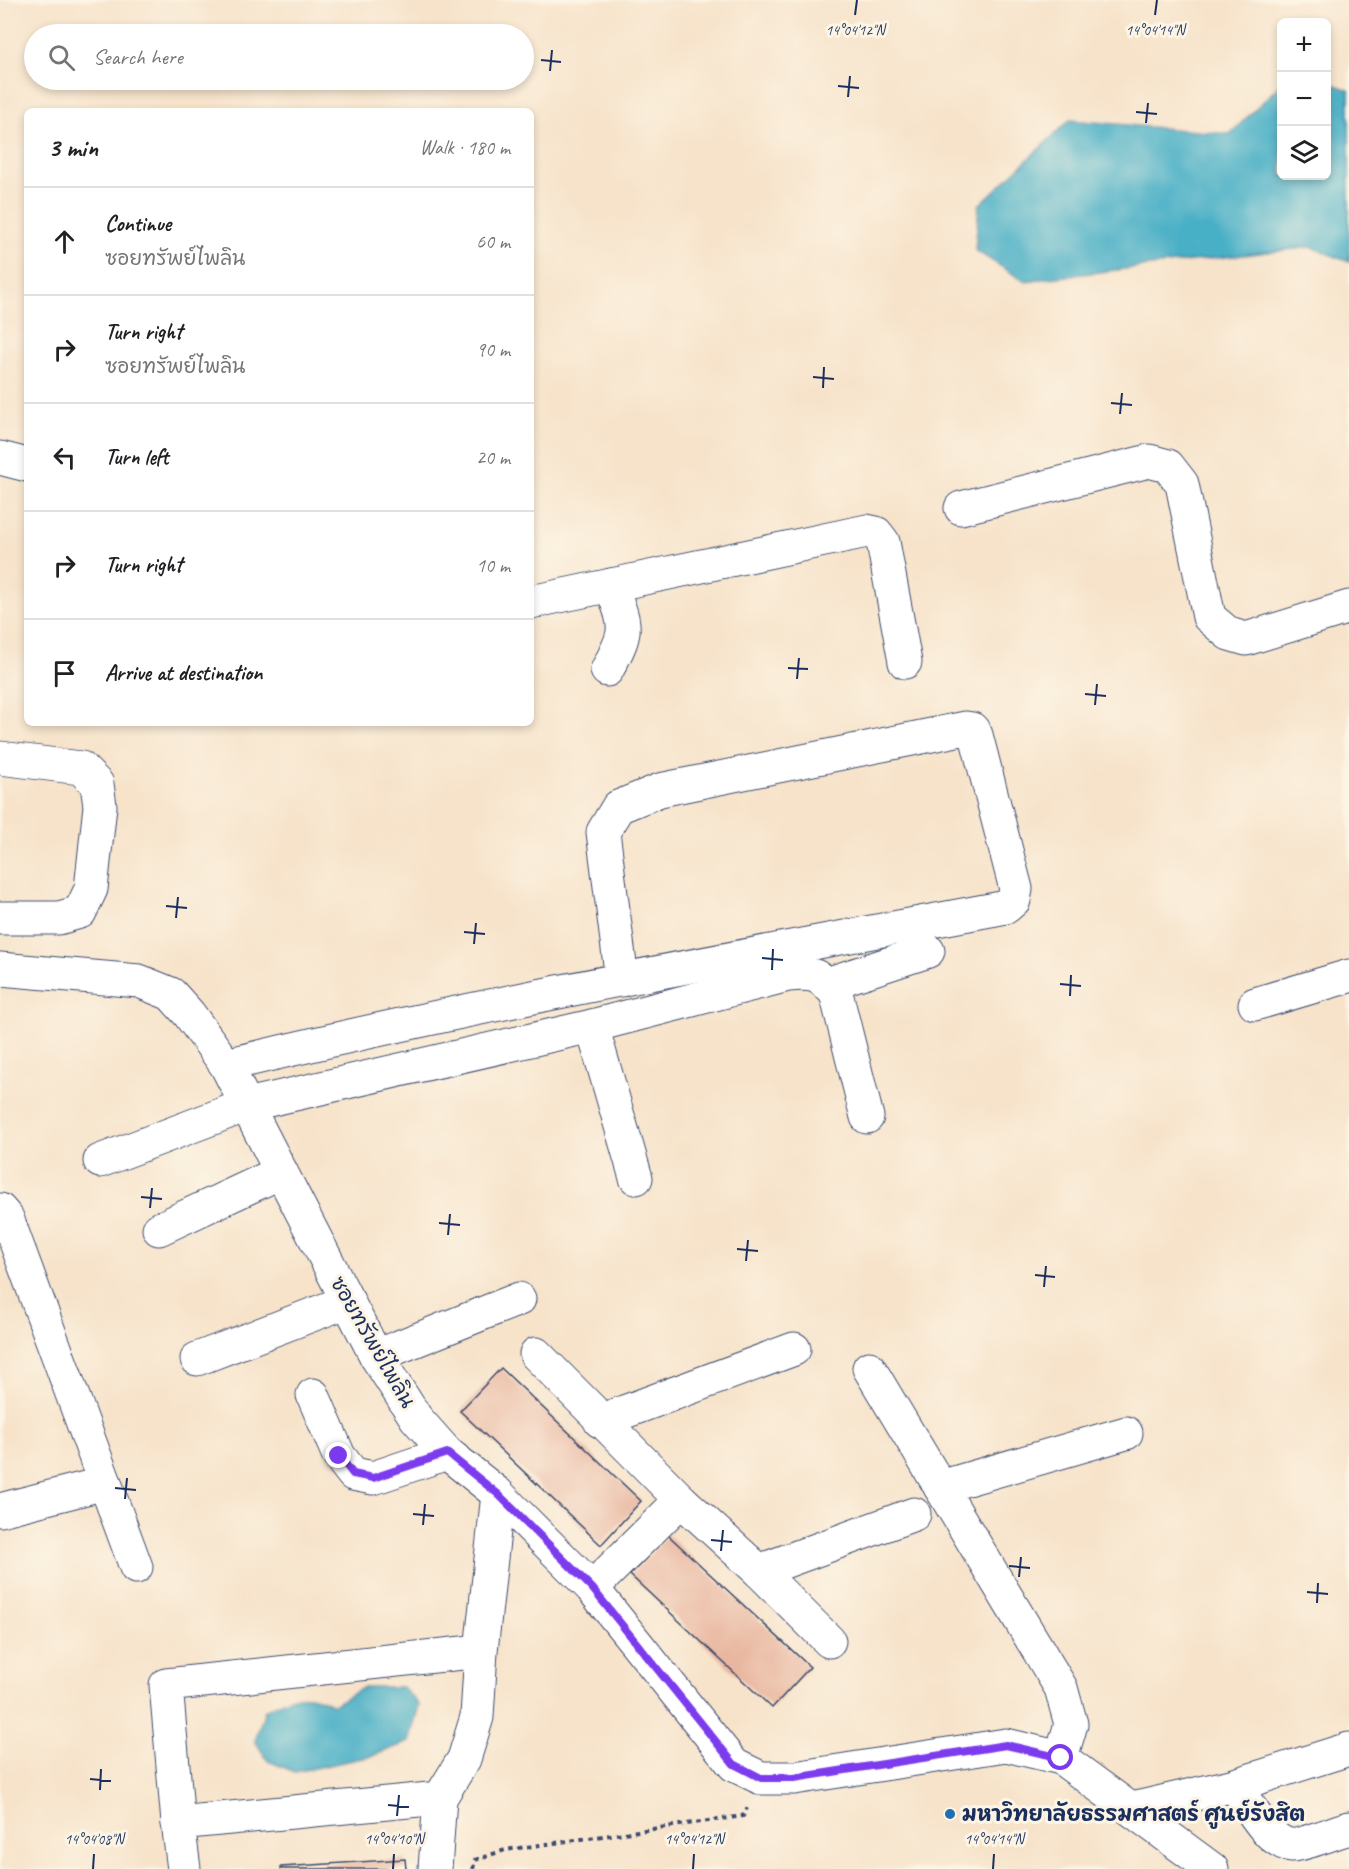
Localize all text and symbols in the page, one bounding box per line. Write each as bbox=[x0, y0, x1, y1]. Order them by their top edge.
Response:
map controls bbox=[1277, 18, 1331, 180]
button: + bbox=[1277, 18, 1331, 72]
text: 14°04'12"N bbox=[825, 21, 888, 40]
text: 14°04'14"N bbox=[1125, 21, 1188, 40]
search box bbox=[24, 24, 534, 90]
icon: search bbox=[45, 41, 78, 74]
text: Search here bbox=[93, 43, 183, 71]
button: − bbox=[1277, 72, 1331, 126]
button: layers bbox=[1277, 126, 1331, 180]
text: 3 min bbox=[48, 131, 98, 164]
text: Walk · 180 m bbox=[420, 135, 510, 160]
text: Continue bbox=[105, 210, 171, 238]
icon: ahead bbox=[48, 225, 81, 258]
text: 60 m bbox=[476, 229, 510, 254]
text: ซอยทรัพย์ไพลิน bbox=[105, 246, 245, 271]
text: Turn right bbox=[105, 318, 182, 346]
icon: right bbox=[48, 333, 81, 366]
text: 90 m bbox=[476, 337, 510, 362]
text: ซอยทรัพย์ไพลิน bbox=[105, 354, 245, 379]
icon: left bbox=[48, 441, 81, 474]
text: Turn left bbox=[105, 443, 169, 471]
text: 20 m bbox=[476, 445, 510, 470]
icon: right bbox=[48, 549, 81, 582]
text: Turn right bbox=[105, 551, 182, 579]
text: 10 m bbox=[476, 553, 510, 578]
icon: arrive bbox=[48, 657, 81, 690]
text: Arrive at destination bbox=[105, 659, 262, 687]
street label: ซอยทรัพย์ไพลิน bbox=[325, 1272, 421, 1412]
route end bbox=[325, 1442, 351, 1468]
route start bbox=[1047, 1744, 1073, 1770]
place label: มหาวิทยาลัยธรรมศาสตร์ ศูนย์รังสิต bbox=[962, 1799, 1305, 1829]
marker: มหาวิทยาลัยธรรมศาสตร์ ศูนย์รังสิต bbox=[943, 1807, 957, 1821]
text: 14°04'08"N bbox=[64, 1830, 127, 1849]
text: 14°04'10"N bbox=[364, 1830, 427, 1849]
text: 14°04'12"N bbox=[664, 1830, 727, 1849]
text: 14°04'14"N bbox=[964, 1830, 1027, 1849]

